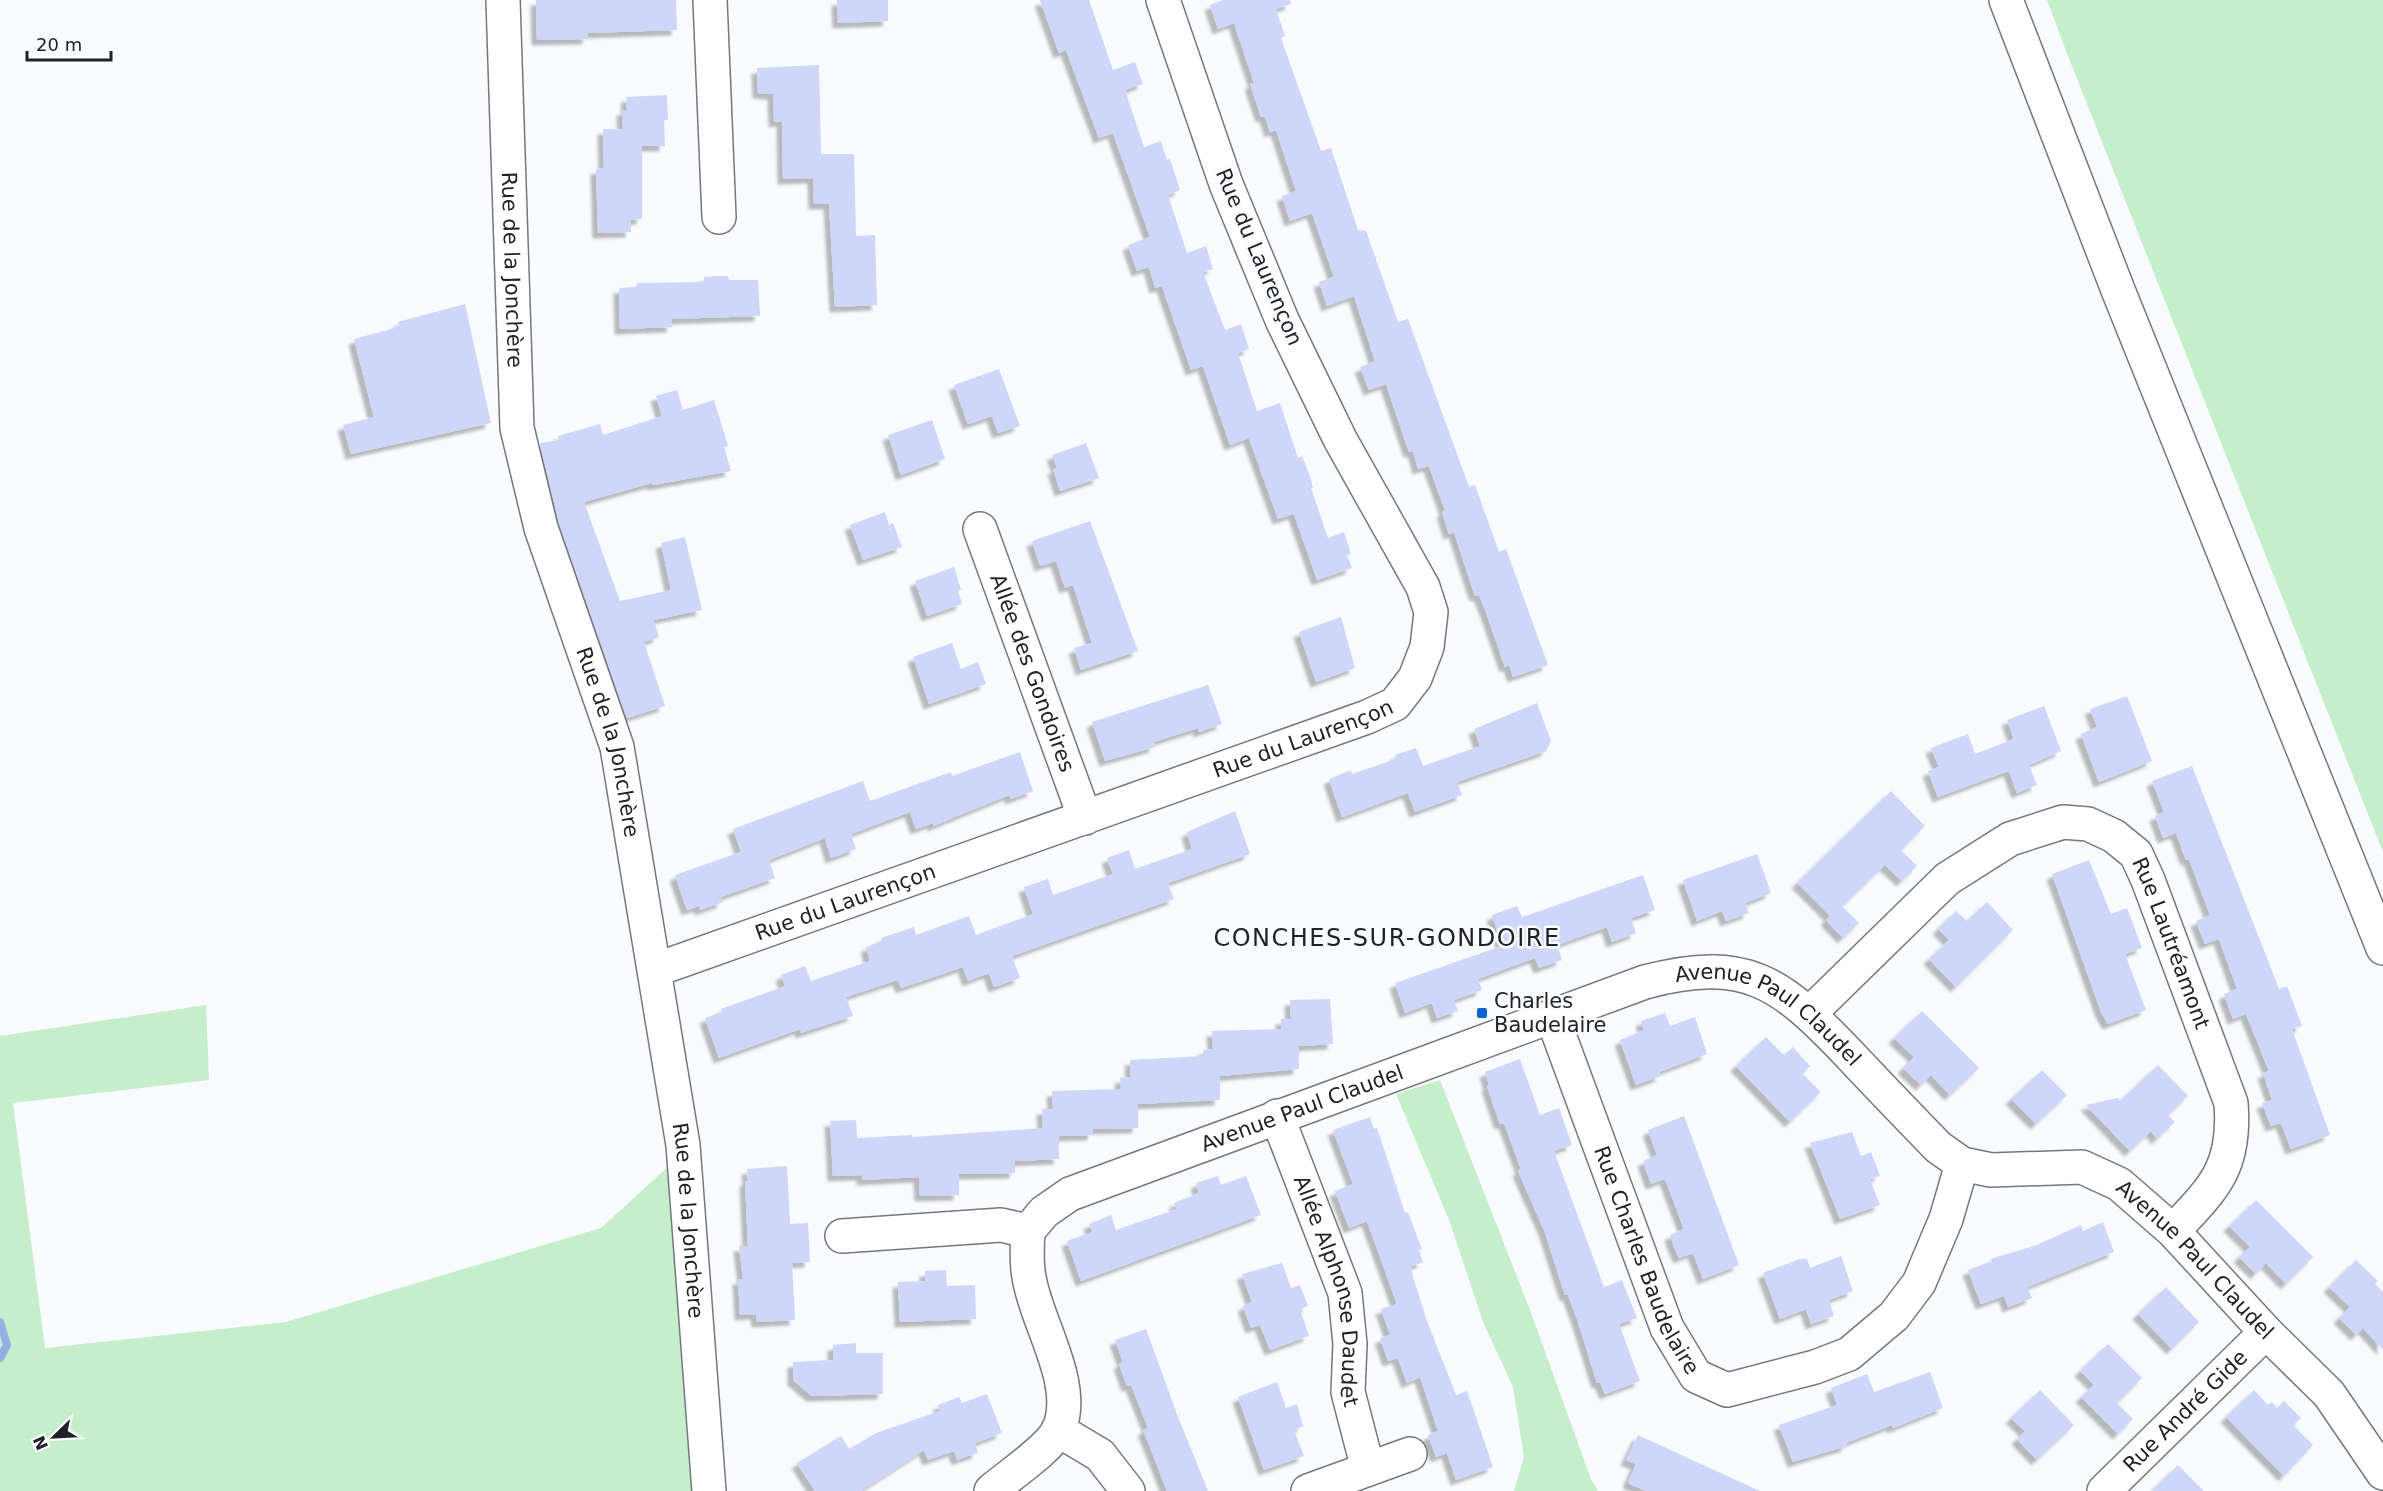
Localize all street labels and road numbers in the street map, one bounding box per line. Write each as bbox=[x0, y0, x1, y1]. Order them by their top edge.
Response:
street label: Rue du Laurençon bbox=[1211, 165, 1307, 349]
street label: Rue de la Jonchère bbox=[497, 171, 527, 368]
street label: Allée des Gondoires bbox=[985, 570, 1079, 775]
street label: Rue de la Jonchère bbox=[571, 644, 644, 839]
street label: Rue du Laurençon bbox=[1210, 695, 1397, 783]
street label: Rue Lautréamont bbox=[2127, 854, 2214, 1032]
street label: Rue du Laurençon bbox=[752, 859, 939, 945]
street label: Avenue Paul Claudel bbox=[1673, 960, 1866, 1071]
street label: Avenue Paul Claudel bbox=[1198, 1060, 1407, 1157]
street label: Rue de la Jonchère bbox=[667, 1121, 708, 1319]
street label: Rue Charles Baudelaire bbox=[1589, 1143, 1704, 1379]
street label: Allée Alphonse Daudet bbox=[1289, 1172, 1363, 1409]
street label: Avenue Paul Claudel bbox=[2111, 1175, 2278, 1344]
street label: Rue André Gide bbox=[2119, 1345, 2252, 1477]

